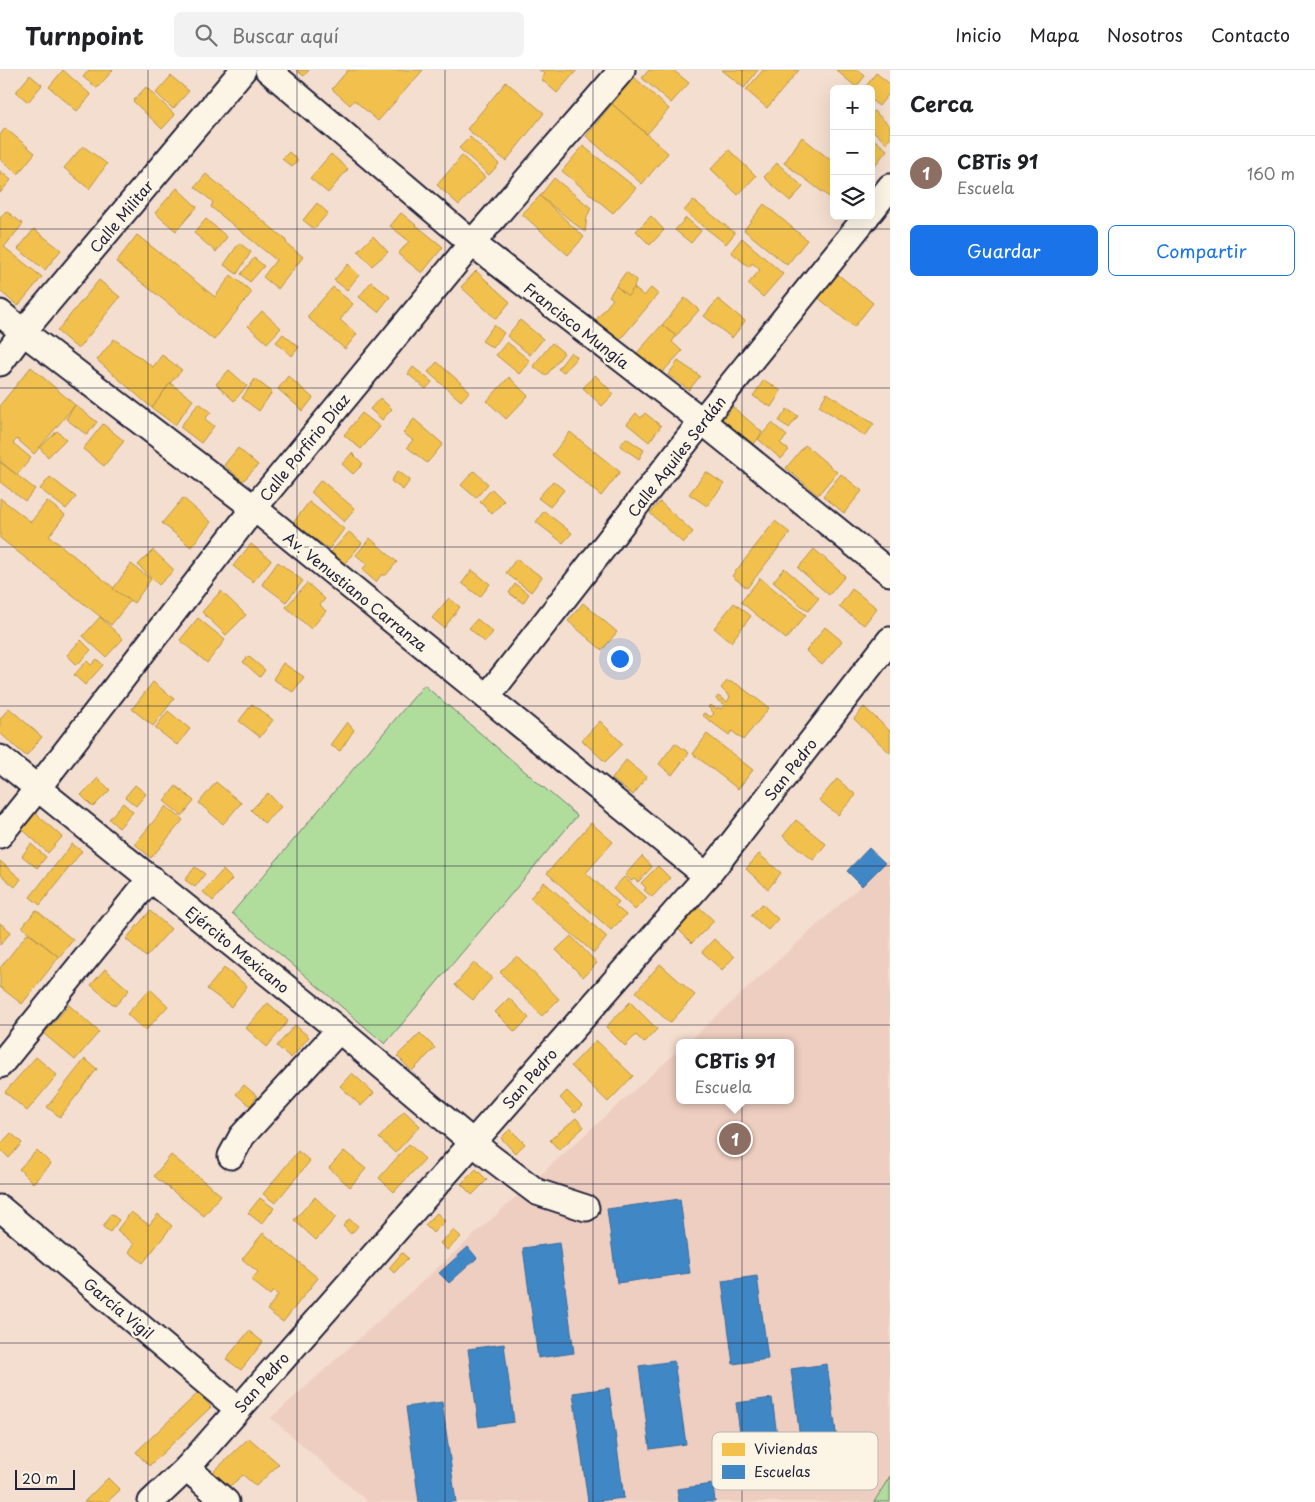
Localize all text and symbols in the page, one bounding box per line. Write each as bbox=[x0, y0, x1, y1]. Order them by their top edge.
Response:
search box bbox=[174, 12, 524, 57]
text: Turnpoint bbox=[25, 17, 144, 53]
icon: search bbox=[192, 21, 220, 49]
text: Buscar aquí bbox=[232, 21, 339, 49]
text: Inicio bbox=[955, 21, 1002, 48]
text: Mapa bbox=[1030, 21, 1079, 48]
text: Nosotros bbox=[1107, 21, 1183, 48]
text: Contacto bbox=[1211, 21, 1290, 48]
map controls bbox=[830, 85, 875, 220]
button: + bbox=[830, 85, 875, 130]
text: Cerca bbox=[910, 87, 974, 119]
button: − bbox=[830, 130, 875, 175]
text: CBTis 91 bbox=[957, 147, 1038, 175]
text: 1 bbox=[922, 161, 930, 185]
text: 160 m bbox=[1247, 161, 1295, 185]
street label: Calle Militar bbox=[83, 174, 159, 258]
button: layers bbox=[830, 175, 875, 220]
text: Escuela bbox=[957, 175, 1014, 199]
button: Guardar bbox=[910, 225, 1098, 276]
button: Compartir bbox=[1108, 225, 1295, 276]
street label: Francisco Mungía bbox=[519, 276, 635, 374]
street label: Calle Porfirio Díaz bbox=[253, 388, 355, 506]
street label: Calle Aquiles Serdán bbox=[621, 390, 731, 522]
street label: Av. Venustiano Carranza bbox=[279, 526, 433, 657]
your location bbox=[607, 646, 633, 672]
street label: San Pedro bbox=[758, 733, 822, 805]
street label: Ejército Mexicano bbox=[181, 900, 295, 998]
popup bbox=[676, 1039, 794, 1104]
street label: San Pedro bbox=[496, 1043, 562, 1113]
text: CBTis 91 bbox=[694, 1046, 776, 1074]
text: Escuela bbox=[694, 1074, 752, 1098]
pin: 1 bbox=[719, 1120, 751, 1158]
street label: García Vigil bbox=[79, 1272, 159, 1344]
street label: San Pedro bbox=[228, 1347, 294, 1417]
legend bbox=[712, 1432, 878, 1490]
text: Viviendas bbox=[754, 1438, 818, 1459]
text: Escuelas bbox=[754, 1461, 810, 1482]
scale bar bbox=[15, 1467, 75, 1490]
text: 20 m bbox=[22, 1468, 58, 1489]

